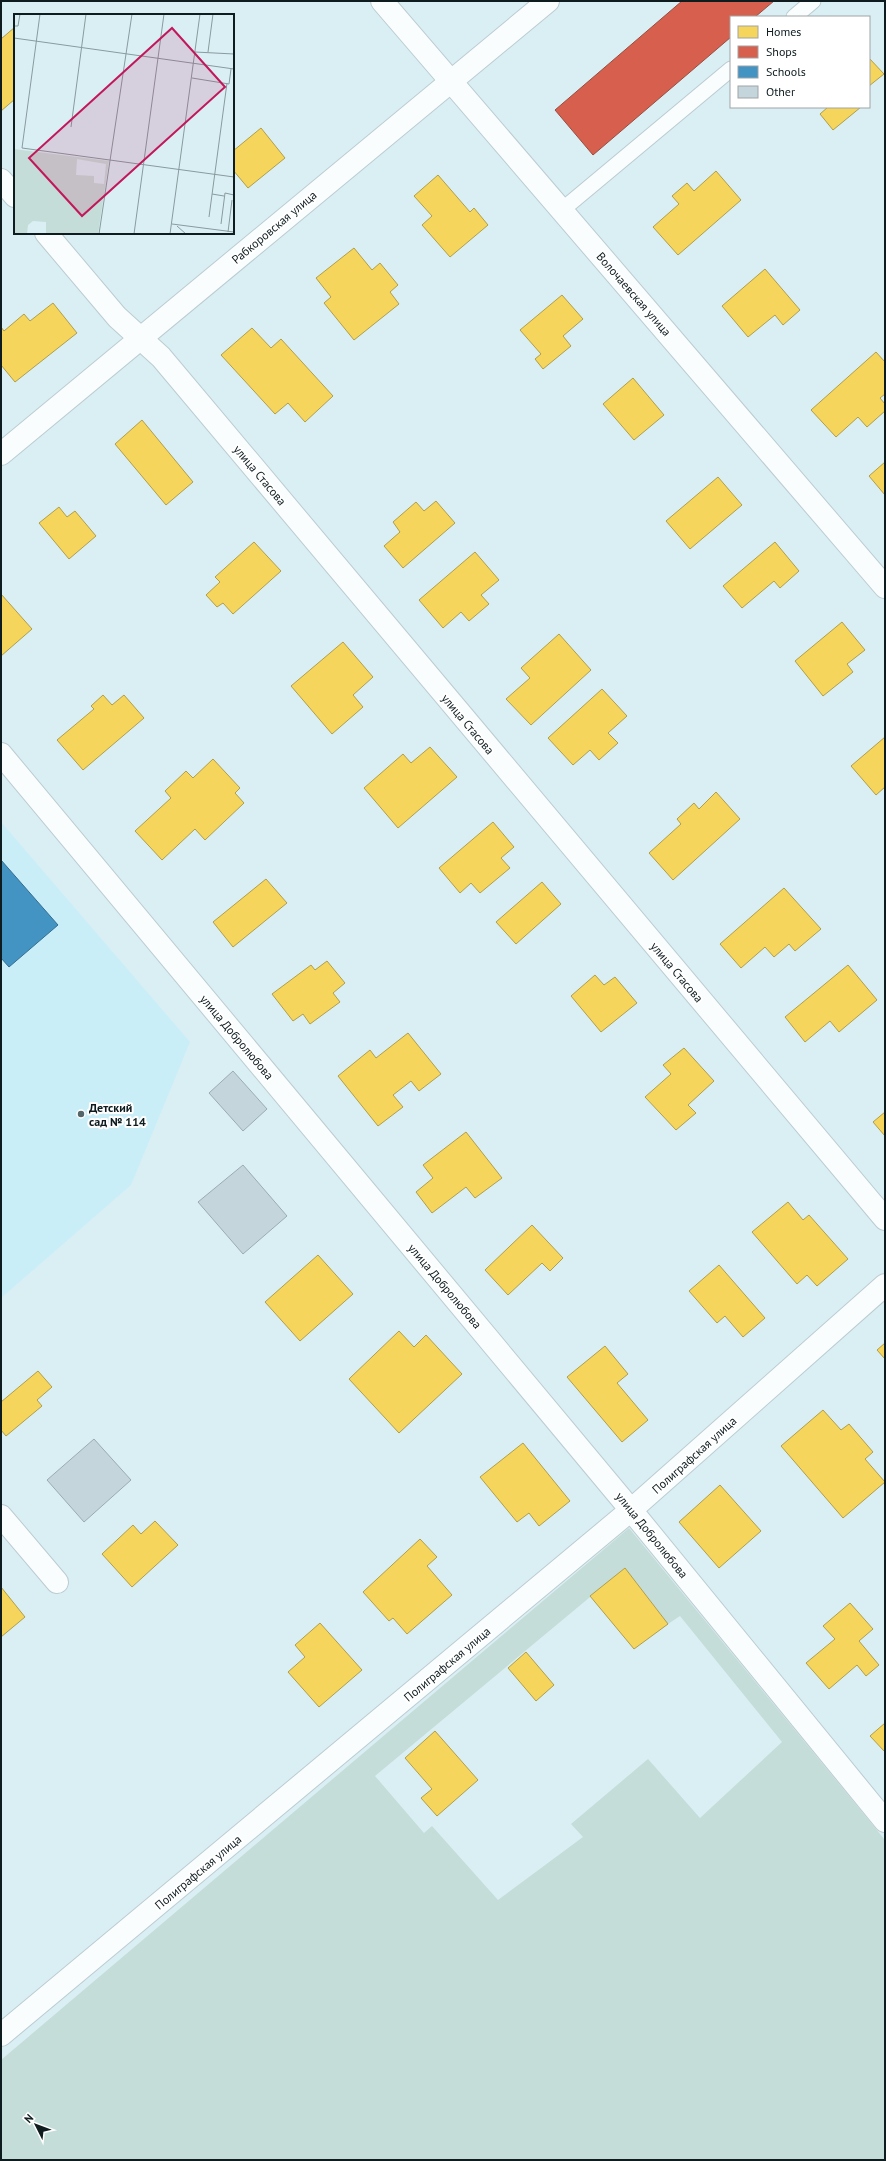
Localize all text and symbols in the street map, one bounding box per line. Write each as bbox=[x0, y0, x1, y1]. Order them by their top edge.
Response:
inset map bbox=[14, 14, 234, 234]
legend bbox=[730, 16, 870, 108]
text: Homes bbox=[766, 24, 801, 39]
text: Shops bbox=[766, 44, 797, 59]
text: Schools bbox=[766, 64, 806, 79]
text: Other bbox=[766, 84, 795, 99]
street label: Рабкоровская улица bbox=[229, 187, 320, 267]
street label: Волочаевская улица bbox=[593, 249, 675, 339]
street label: улица Стасова bbox=[230, 442, 290, 508]
street label: улица Стасова bbox=[438, 691, 498, 757]
street label: улица Стасова bbox=[647, 939, 707, 1005]
street label: улица Добролюбова bbox=[197, 991, 277, 1083]
place label: Детский сад № 114 bbox=[89, 1100, 146, 1129]
marker: Детский сад № 114 bbox=[76, 1109, 86, 1119]
street label: улица Добролюбова bbox=[405, 1240, 485, 1332]
street label: Полиграфская улица bbox=[649, 1413, 739, 1497]
street label: улица Добролюбова bbox=[613, 1489, 691, 1581]
street label: Полиграфская улица bbox=[401, 1623, 493, 1705]
street label: Полиграфская улица bbox=[152, 1831, 244, 1913]
north arrow bbox=[16, 2105, 56, 2145]
text: N bbox=[21, 2111, 36, 2126]

